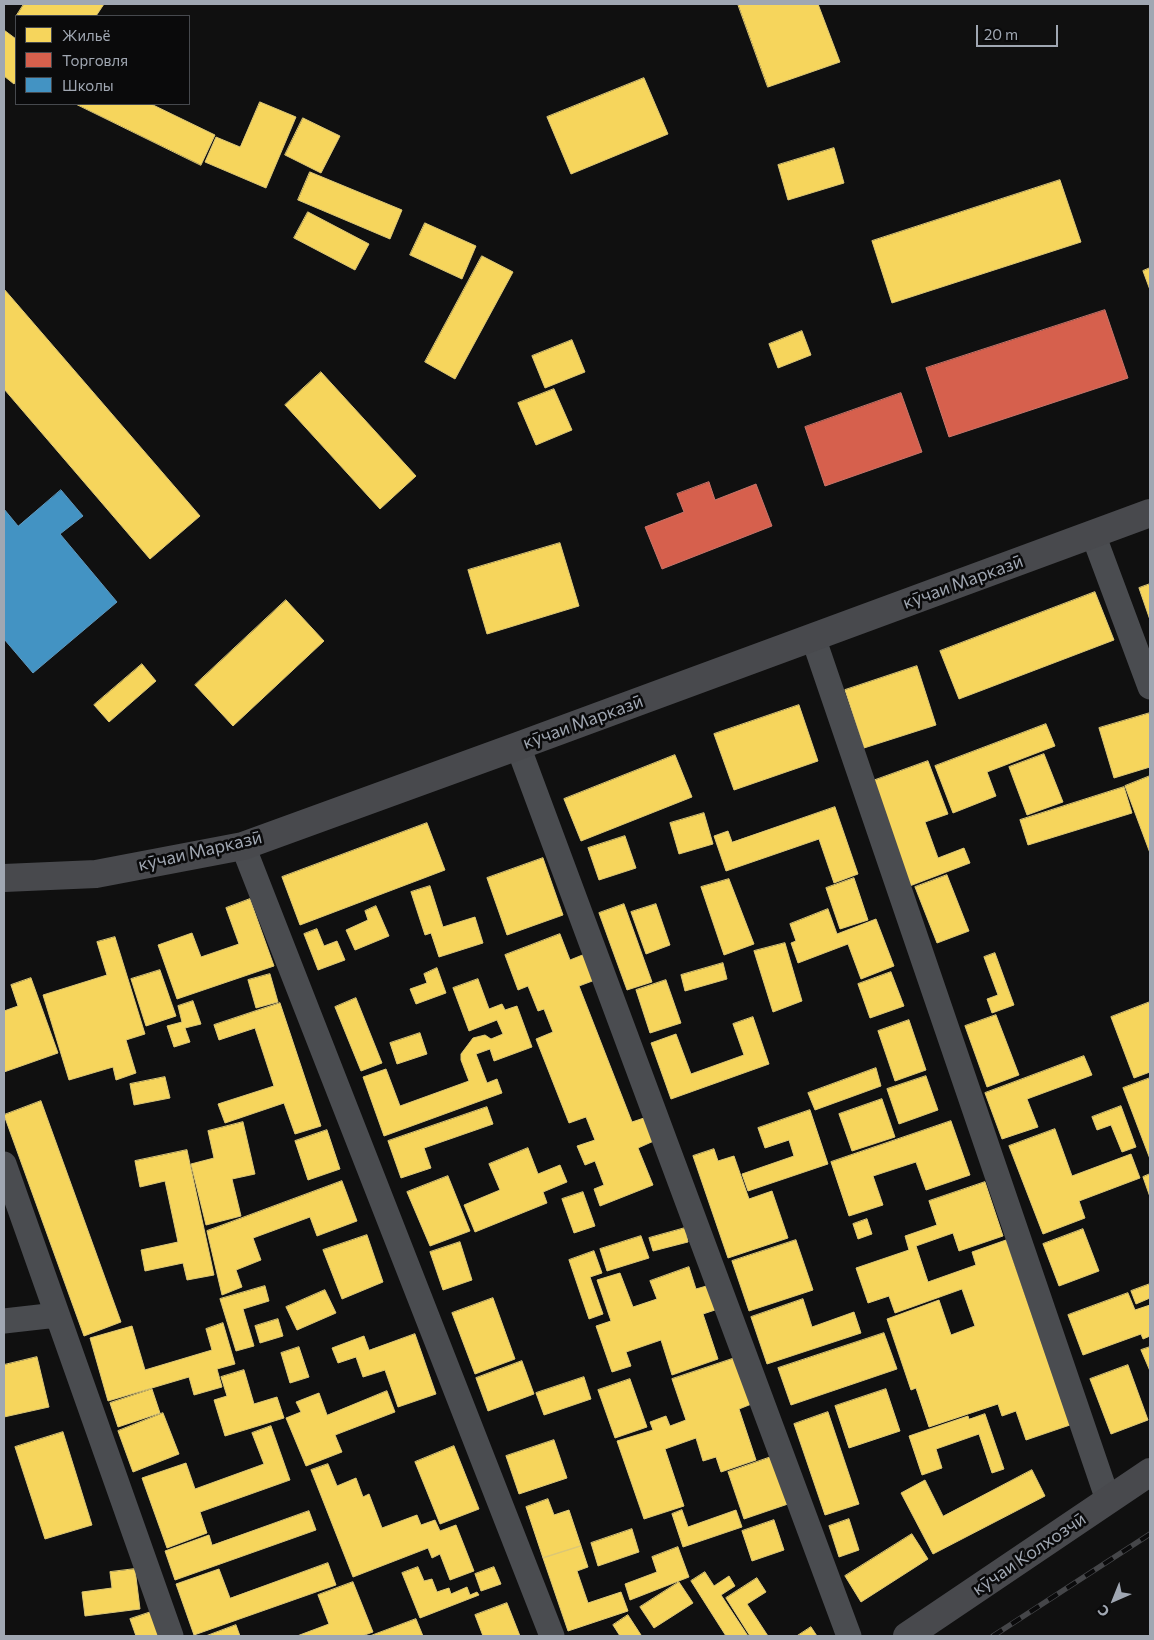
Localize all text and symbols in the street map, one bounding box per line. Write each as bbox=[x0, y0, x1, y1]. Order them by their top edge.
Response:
legend bbox=[15, 15, 190, 105]
scale bar bbox=[979, 15, 1062, 47]
text: 20 m bbox=[984, 25, 1018, 43]
text: Жильё bbox=[62, 26, 110, 44]
text: Торговля bbox=[62, 51, 128, 69]
text: Школы bbox=[62, 76, 114, 94]
street label: кӯчаи Марказӣ bbox=[900, 550, 1026, 614]
street label: кӯчаи Марказӣ bbox=[520, 690, 646, 754]
street label: кӯчаи Марказӣ bbox=[136, 826, 264, 876]
street label: кӯчаи Колхозчӣ bbox=[968, 1508, 1090, 1600]
north arrow bbox=[1089, 1575, 1139, 1625]
text: С bbox=[1094, 1602, 1113, 1621]

